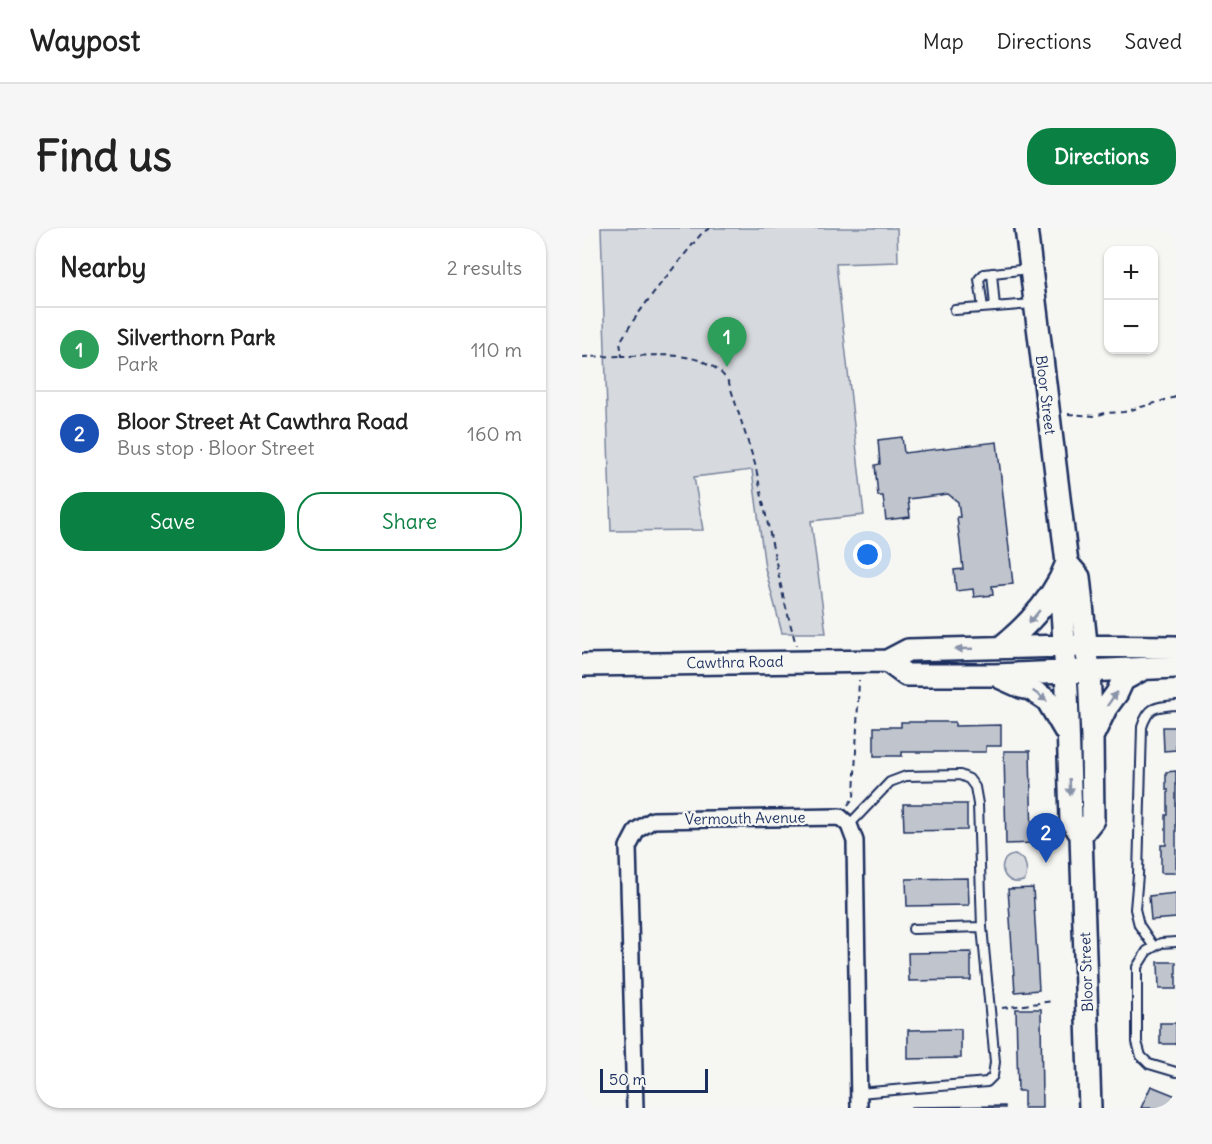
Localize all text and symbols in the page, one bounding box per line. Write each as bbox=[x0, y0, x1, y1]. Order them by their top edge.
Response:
text: Waypost bbox=[30, 23, 140, 59]
text: Map bbox=[923, 28, 964, 55]
text: Directions bbox=[997, 28, 1091, 55]
text: Saved bbox=[1124, 28, 1182, 55]
button: Directions bbox=[1027, 128, 1176, 185]
text: Find us bbox=[36, 130, 172, 182]
map controls bbox=[1104, 246, 1158, 354]
button: + bbox=[1104, 246, 1158, 300]
text: Nearby bbox=[60, 251, 146, 284]
text: 2 results bbox=[447, 255, 522, 280]
button: − bbox=[1104, 300, 1158, 354]
pin: 1 bbox=[708, 318, 746, 367]
text: Silverthorn Park bbox=[117, 323, 275, 351]
text: 1 bbox=[76, 337, 83, 362]
text: 110 m bbox=[471, 337, 522, 362]
text: Park bbox=[117, 351, 158, 376]
street label: Bloor Street bbox=[1032, 354, 1060, 436]
text: Bloor Street At Cawthra Road bbox=[117, 407, 408, 435]
text: 2 bbox=[74, 421, 85, 446]
text: 160 m bbox=[467, 421, 522, 446]
text: Bus stop · Bloor Street bbox=[117, 435, 314, 460]
button: Save bbox=[60, 492, 285, 551]
button: Share bbox=[297, 492, 522, 551]
your location bbox=[853, 540, 882, 569]
one-way arrow bbox=[1028, 609, 1041, 624]
one-way arrow bbox=[954, 644, 973, 653]
street label: Cawthra Road bbox=[686, 652, 784, 672]
one-way arrow bbox=[1032, 690, 1048, 702]
one-way arrow bbox=[1106, 691, 1118, 707]
one-way arrow bbox=[1065, 778, 1074, 797]
street label: Vermouth Avenue bbox=[684, 807, 806, 829]
pin: 2 bbox=[1026, 814, 1066, 863]
street label: Bloor Street bbox=[1075, 932, 1097, 1012]
scale bar bbox=[600, 1066, 708, 1094]
text: 50 m bbox=[609, 1069, 647, 1089]

